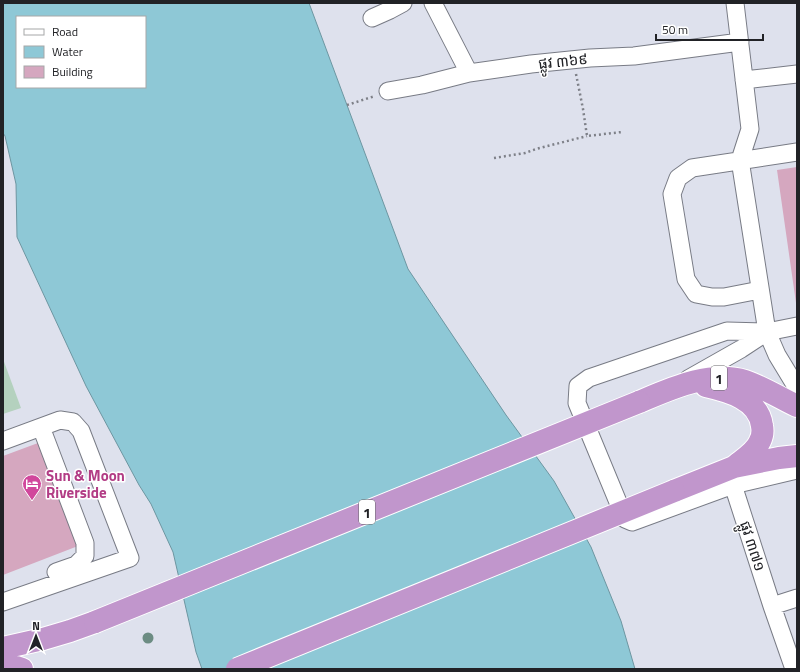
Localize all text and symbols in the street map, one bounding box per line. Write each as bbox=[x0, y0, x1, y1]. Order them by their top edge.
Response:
legend bbox=[16, 16, 146, 88]
scale bar bbox=[656, 16, 763, 42]
text: 50 m bbox=[662, 20, 688, 39]
text: Road bbox=[52, 22, 78, 41]
text: Water bbox=[52, 42, 83, 61]
street label: ផ្លូវ ៣៦៩ bbox=[537, 47, 589, 77]
text: Building bbox=[52, 62, 93, 81]
road number: 1 bbox=[711, 366, 727, 390]
place label: Sun & Moon Riverside bbox=[46, 464, 125, 504]
hotel icon: Sun & Moon Riverside bbox=[21, 473, 43, 501]
road number: 1 bbox=[359, 500, 375, 524]
street label: ផ្លូវ ៣៧១ bbox=[732, 518, 772, 575]
north arrow bbox=[16, 616, 56, 656]
text: N bbox=[32, 618, 40, 634]

